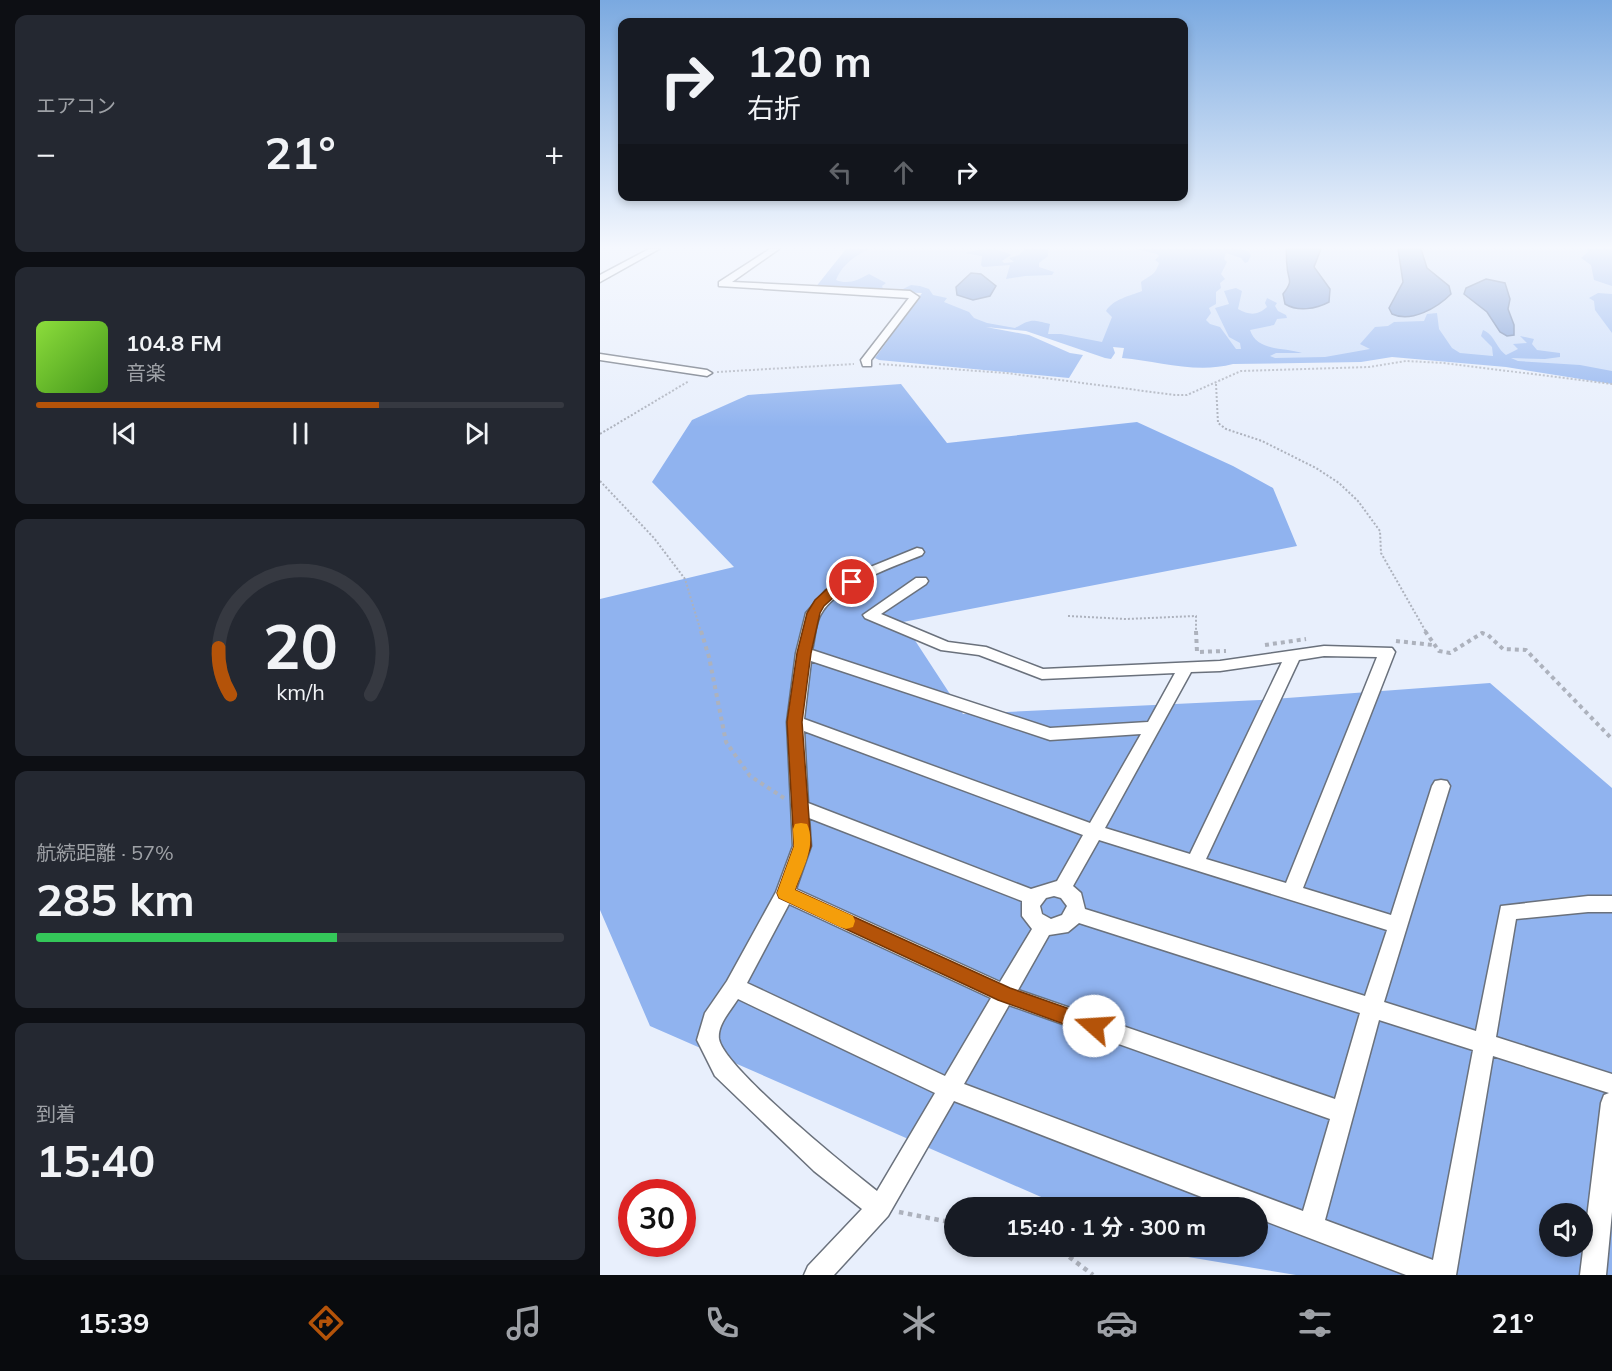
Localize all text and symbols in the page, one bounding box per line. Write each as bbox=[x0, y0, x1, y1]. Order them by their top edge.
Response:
text: 120 m bbox=[747, 35, 872, 88]
icon: right bbox=[648, 42, 726, 120]
text: 右折 bbox=[747, 91, 801, 125]
text: エアコン bbox=[36, 93, 116, 118]
text: 21° bbox=[264, 124, 336, 180]
text: − bbox=[36, 132, 56, 173]
text: + bbox=[544, 132, 564, 173]
icon: left bbox=[824, 156, 857, 189]
icon: ahead bbox=[887, 156, 920, 189]
icon: right bbox=[950, 156, 983, 189]
text: 104.8 FM bbox=[126, 329, 222, 357]
text: 音楽 bbox=[126, 360, 166, 385]
icon: previous bbox=[108, 417, 141, 450]
icon: pause bbox=[284, 417, 317, 450]
icon: next bbox=[460, 417, 493, 450]
pin bbox=[826, 556, 877, 607]
icon: arrive bbox=[835, 565, 868, 598]
text: 20 bbox=[263, 606, 337, 685]
text: km/h bbox=[276, 678, 324, 705]
text: 航続距離 · 57% bbox=[36, 840, 174, 865]
text: 285 km bbox=[36, 871, 195, 927]
position arrow bbox=[1062, 994, 1126, 1058]
text: 到着 bbox=[36, 1101, 76, 1126]
text: 15:40 bbox=[36, 1132, 155, 1188]
speed limit sign: 30 bbox=[618, 1179, 696, 1257]
map controls bbox=[1539, 1203, 1593, 1257]
button: sound bbox=[1539, 1203, 1593, 1257]
text: 15:40 · 1 分 · 300 m bbox=[1006, 1213, 1206, 1241]
icon: directions bbox=[305, 1302, 347, 1344]
icon: music bbox=[503, 1302, 545, 1344]
icon: phone bbox=[701, 1302, 743, 1344]
icon: climate bbox=[898, 1302, 940, 1344]
icon: car bbox=[1096, 1302, 1138, 1344]
icon: filters bbox=[1294, 1302, 1336, 1344]
text: 15:39 bbox=[78, 1306, 149, 1340]
text: 21° bbox=[1491, 1306, 1534, 1340]

